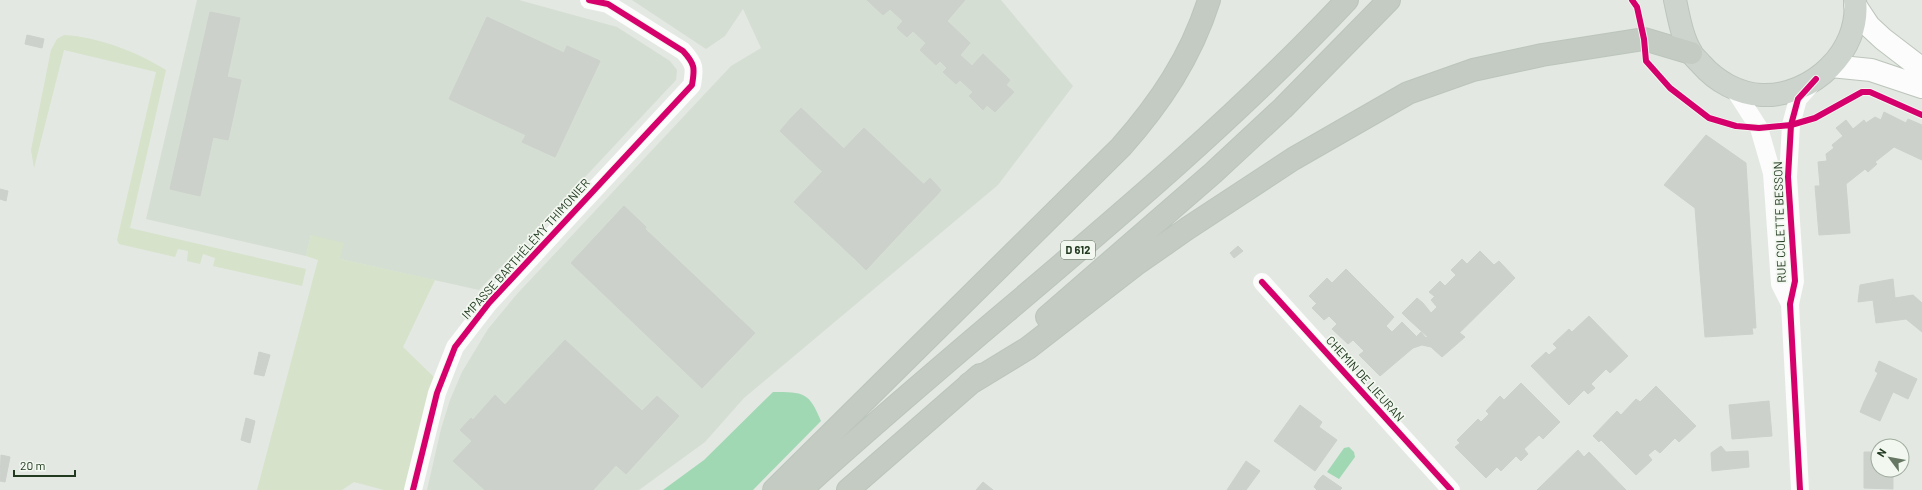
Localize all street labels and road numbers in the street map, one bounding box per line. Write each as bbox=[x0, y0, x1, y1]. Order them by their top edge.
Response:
street label: RUE COLETTE BESSON bbox=[1770, 161, 1788, 283]
street label: IMPASSE BARTHÉLÉMY THIMONIER bbox=[458, 175, 592, 322]
road number: D 612 bbox=[1061, 241, 1095, 259]
street label: CHEMIN DE LIEURAN bbox=[1324, 333, 1408, 424]

